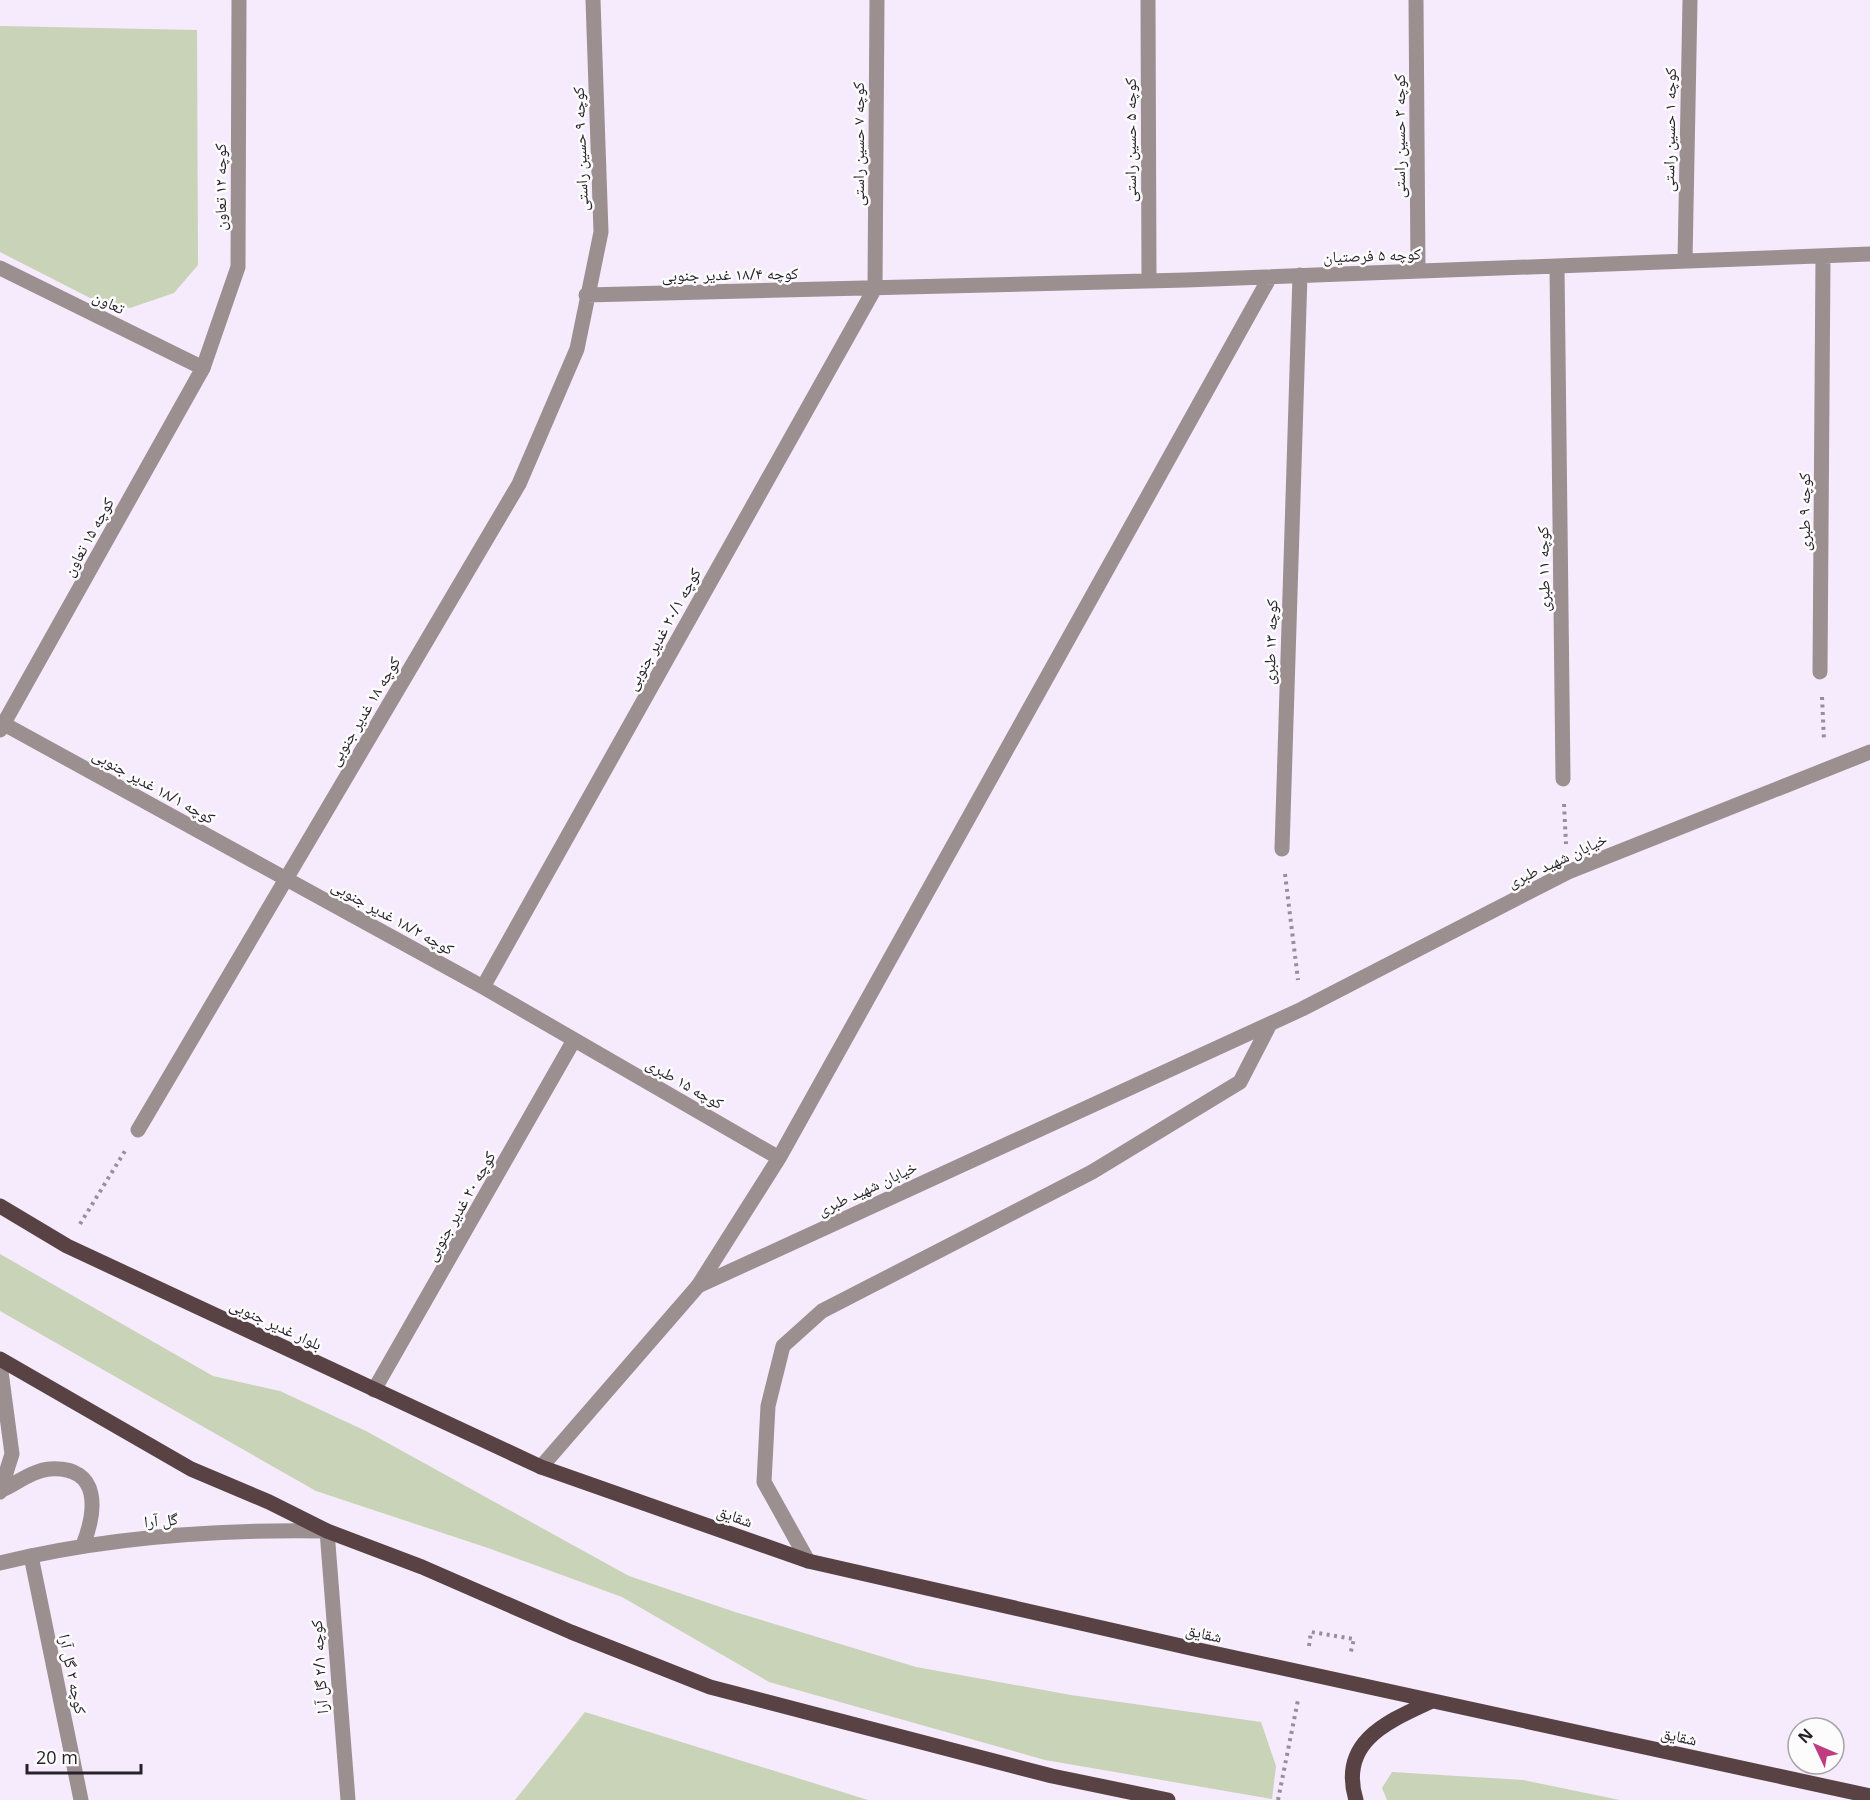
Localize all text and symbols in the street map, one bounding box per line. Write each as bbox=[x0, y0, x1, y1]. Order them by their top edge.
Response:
street label: کوچه ۱ حسین راستی bbox=[1657, 67, 1681, 192]
street label: کوچه ۳ حسین راستی bbox=[1388, 73, 1410, 198]
street label: کوچه ۵ حسین راستی bbox=[1119, 77, 1141, 202]
street label: کوچه ۷ حسین راستی bbox=[847, 81, 869, 206]
street label: کوچه ۹ حسین راستی bbox=[567, 86, 593, 212]
street label: کوچه ۱۲ تعاون bbox=[209, 143, 231, 231]
street label: کوچه ۵ فرصتیان bbox=[1323, 242, 1422, 268]
street label: کوچه ۱۸/۴ غدیر جنوبی bbox=[661, 262, 799, 286]
street label: تعاون bbox=[89, 285, 129, 319]
street label: کوچه ۹ طبری bbox=[1793, 472, 1815, 551]
street label: کوچه ۱۵ تعاون bbox=[57, 493, 119, 580]
street label: کوچه ۱۱ طبری bbox=[1531, 526, 1555, 612]
street label: کوچه ۲۰/۱ غدیر جنوبی bbox=[620, 564, 706, 694]
street label: کوچه ۱۳ طبری bbox=[1258, 598, 1283, 685]
street label: کوچه ۱۸ غدیر جنوبی bbox=[323, 652, 405, 770]
street label: کوچه ۱۸/۱ غدیر جنوبی bbox=[89, 743, 219, 829]
street label: خیابان شهید طبری bbox=[1504, 827, 1610, 893]
street label: کوچه ۱۸/۲ غدیر جنوبی bbox=[328, 874, 458, 960]
street label: کوچه ۱۵ طبری bbox=[642, 1052, 728, 1114]
street label: کوچه ۲۰ غدیر جنوبی bbox=[420, 1147, 501, 1265]
street label: خیابان شهید طبری bbox=[814, 1155, 920, 1221]
street label: بلوار غدیر جنوبی bbox=[226, 1293, 326, 1355]
street label: شقایق bbox=[714, 1500, 756, 1532]
street label: گل آرا bbox=[143, 1508, 179, 1532]
street label: شقایق bbox=[1184, 1618, 1224, 1648]
street label: کوچه ۲/۱ گل آرا bbox=[305, 1619, 333, 1715]
street label: کوچه ۲ گل آرا bbox=[54, 1632, 92, 1716]
north arrow bbox=[1786, 1716, 1846, 1776]
street label: شقایق bbox=[1659, 1721, 1699, 1751]
text: N bbox=[1793, 1723, 1818, 1748]
scale bar bbox=[27, 1737, 141, 1775]
text: 20 m bbox=[36, 1745, 78, 1769]

